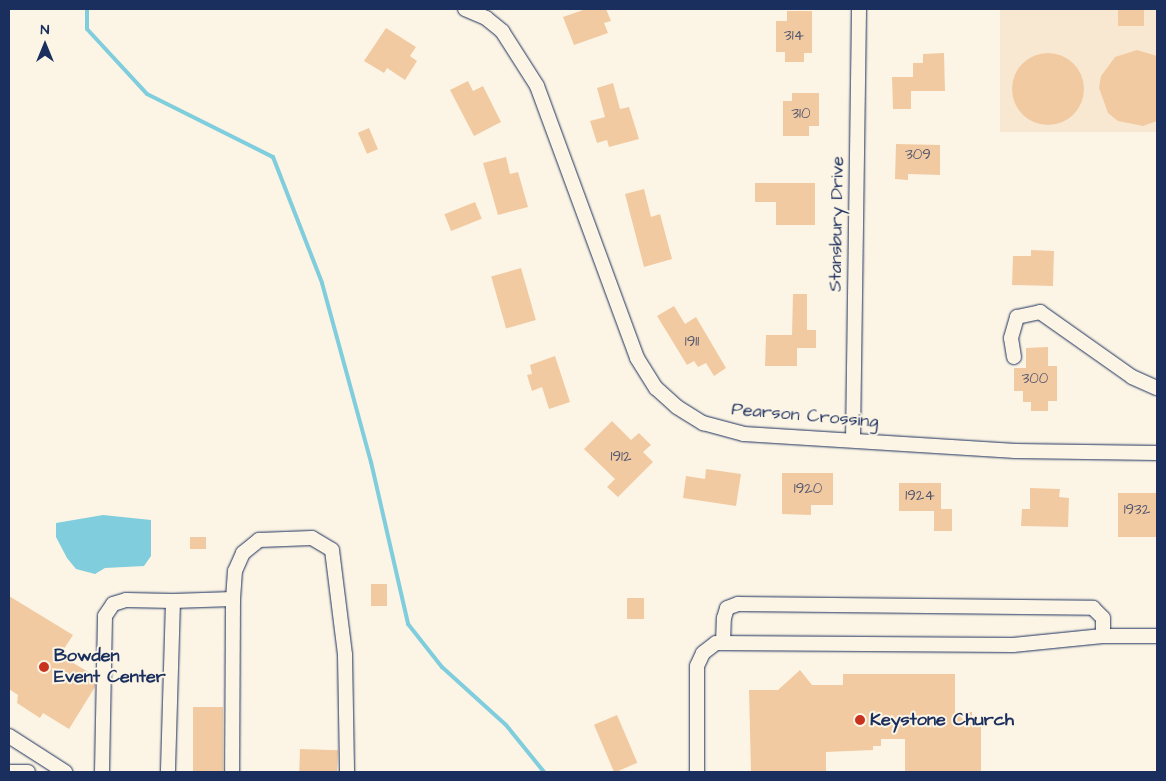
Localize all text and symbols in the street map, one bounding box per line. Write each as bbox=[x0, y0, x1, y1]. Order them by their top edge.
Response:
north arrow bbox=[20, 20, 70, 70]
text: N bbox=[41, 20, 49, 40]
house number: 314 bbox=[784, 27, 804, 45]
house number: 310 bbox=[791, 105, 811, 123]
house number: 309 bbox=[905, 146, 931, 164]
street label: Stansbury Drive bbox=[825, 156, 849, 292]
house number: 1911 bbox=[685, 333, 699, 351]
house number: 300 bbox=[1022, 370, 1048, 388]
street label: Pearson Crossing bbox=[731, 399, 879, 433]
house number: 1912 bbox=[611, 448, 631, 466]
house number: 1920 bbox=[794, 480, 822, 498]
house number: 1924 bbox=[905, 487, 935, 505]
house number: 1932 bbox=[1124, 501, 1150, 519]
place label: Bowden Event Center bbox=[54, 646, 166, 689]
marker: Bowden Event Center bbox=[38, 661, 50, 673]
place label: Keystone Church bbox=[870, 709, 1014, 731]
marker: Keystone Church bbox=[854, 714, 866, 726]

